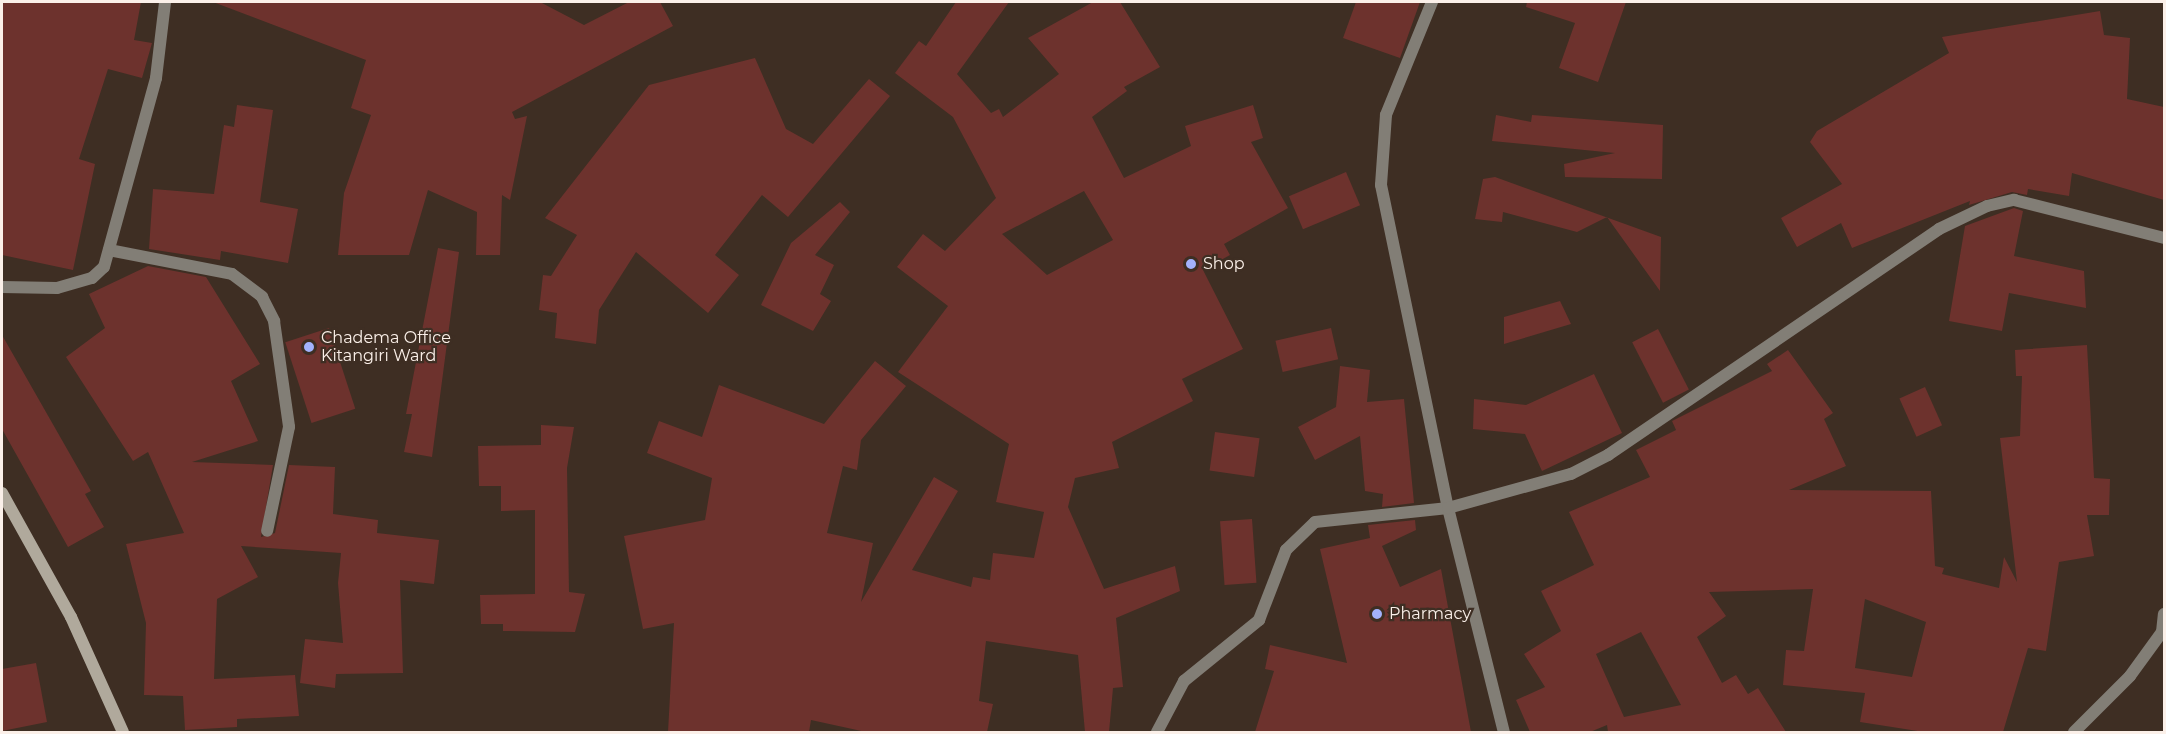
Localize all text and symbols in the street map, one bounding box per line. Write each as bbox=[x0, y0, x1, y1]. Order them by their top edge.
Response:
place label: Shop bbox=[1203, 254, 1245, 274]
marker: Shop bbox=[1184, 257, 1198, 271]
place label: Chadema Office Kitangiri Ward bbox=[321, 328, 451, 366]
marker: Chadema Office Kitangiri Ward bbox=[302, 340, 316, 354]
place label: Pharmacy bbox=[1389, 604, 1471, 624]
marker: Pharmacy bbox=[1370, 607, 1384, 621]

